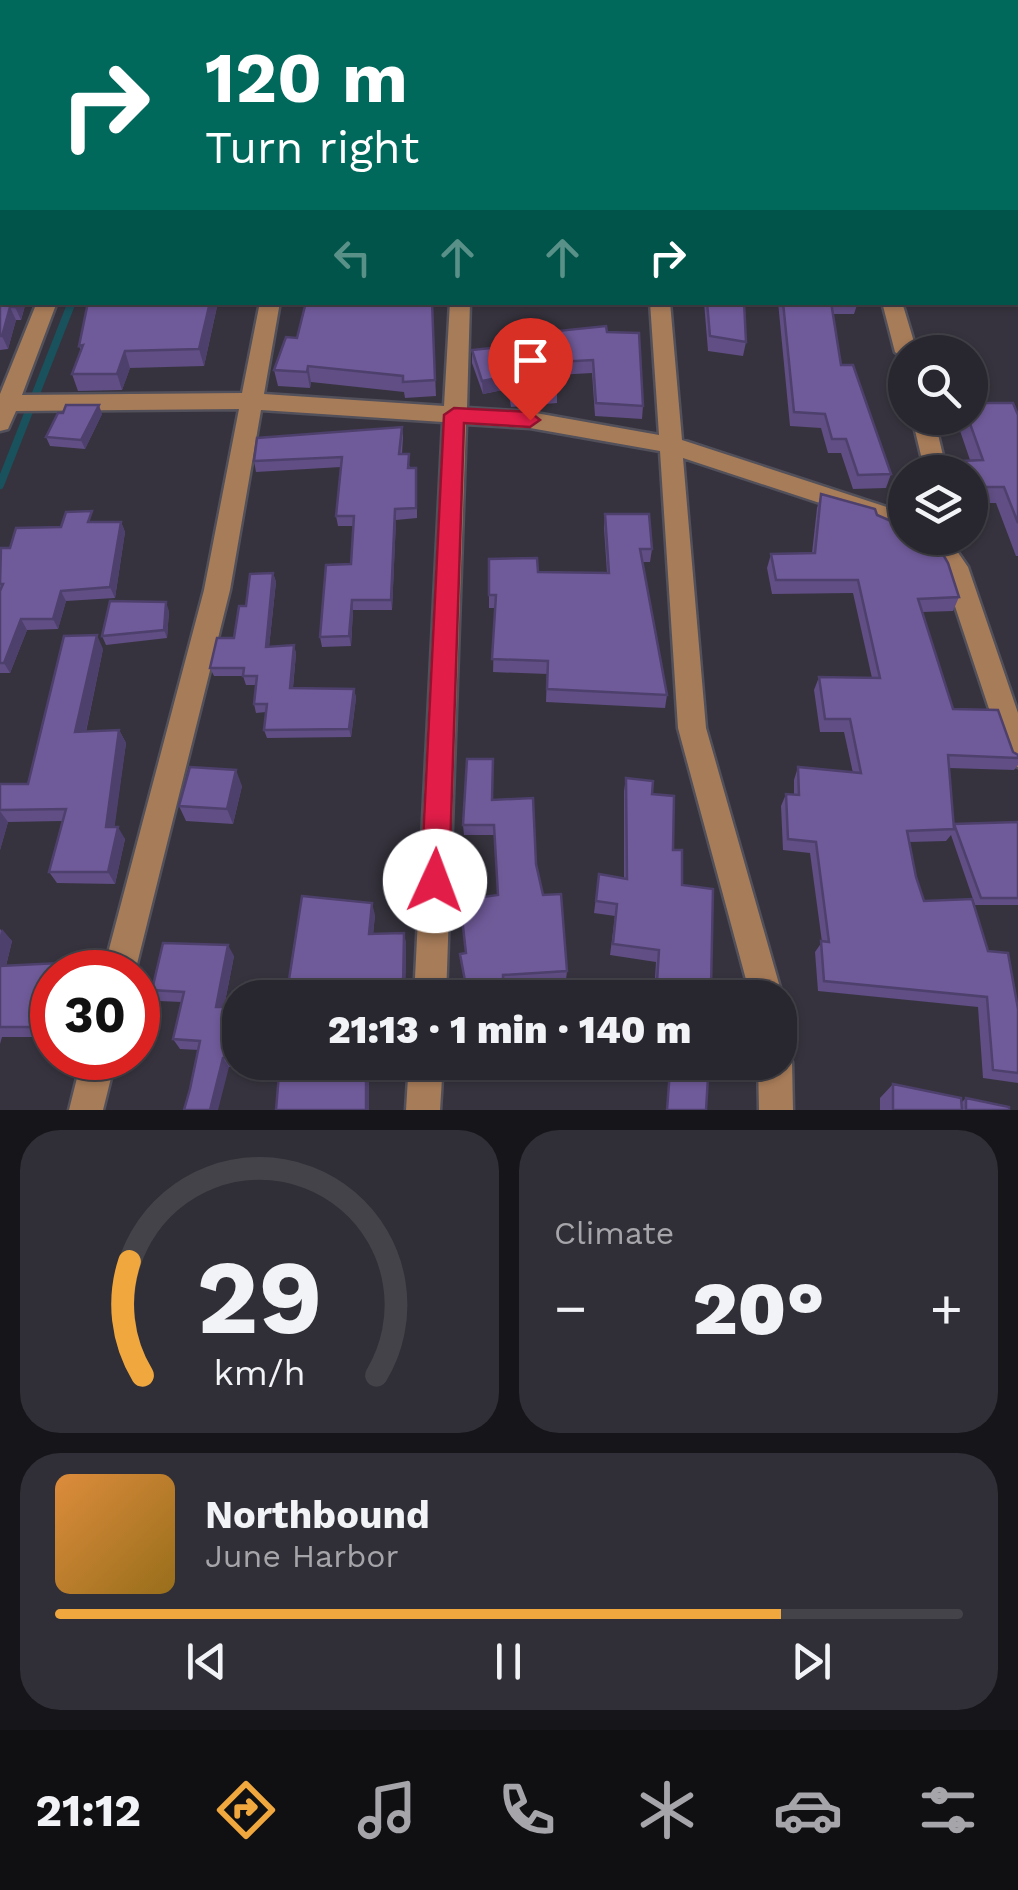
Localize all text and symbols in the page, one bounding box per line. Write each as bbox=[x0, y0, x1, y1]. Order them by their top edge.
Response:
text: 120 m bbox=[205, 37, 408, 119]
icon: right bbox=[40, 40, 170, 170]
text: Turn right bbox=[205, 121, 419, 174]
icon: left bbox=[325, 230, 380, 285]
icon: ahead bbox=[430, 230, 485, 285]
icon: ahead bbox=[535, 230, 590, 285]
icon: right bbox=[640, 230, 695, 285]
pin bbox=[488, 318, 573, 421]
icon: arrive bbox=[503, 333, 558, 388]
map controls bbox=[888, 335, 988, 555]
button: search bbox=[888, 335, 988, 435]
button: layers bbox=[888, 455, 988, 555]
position arrow bbox=[383, 829, 487, 933]
speed limit sign: 30 bbox=[30, 950, 160, 1080]
text: 21:13 · 1 min · 140 m bbox=[328, 1008, 691, 1052]
text: Climate bbox=[554, 1214, 674, 1252]
text: 29 bbox=[196, 1236, 323, 1358]
text: 20° bbox=[692, 1264, 825, 1352]
text: − bbox=[554, 1276, 587, 1340]
text: + bbox=[930, 1276, 963, 1340]
text: km/h bbox=[213, 1352, 306, 1394]
text: Northbound bbox=[205, 1493, 430, 1537]
text: June Harbor bbox=[205, 1537, 399, 1575]
icon: previous bbox=[179, 1634, 234, 1689]
icon: pause bbox=[481, 1634, 536, 1689]
icon: next bbox=[784, 1634, 839, 1689]
icon: directions bbox=[211, 1775, 281, 1845]
icon: music bbox=[352, 1775, 422, 1845]
icon: phone bbox=[492, 1775, 562, 1845]
icon: climate bbox=[632, 1775, 702, 1845]
icon: car bbox=[773, 1775, 843, 1845]
icon: filters bbox=[913, 1775, 983, 1845]
text: 21:12 bbox=[35, 1784, 141, 1837]

